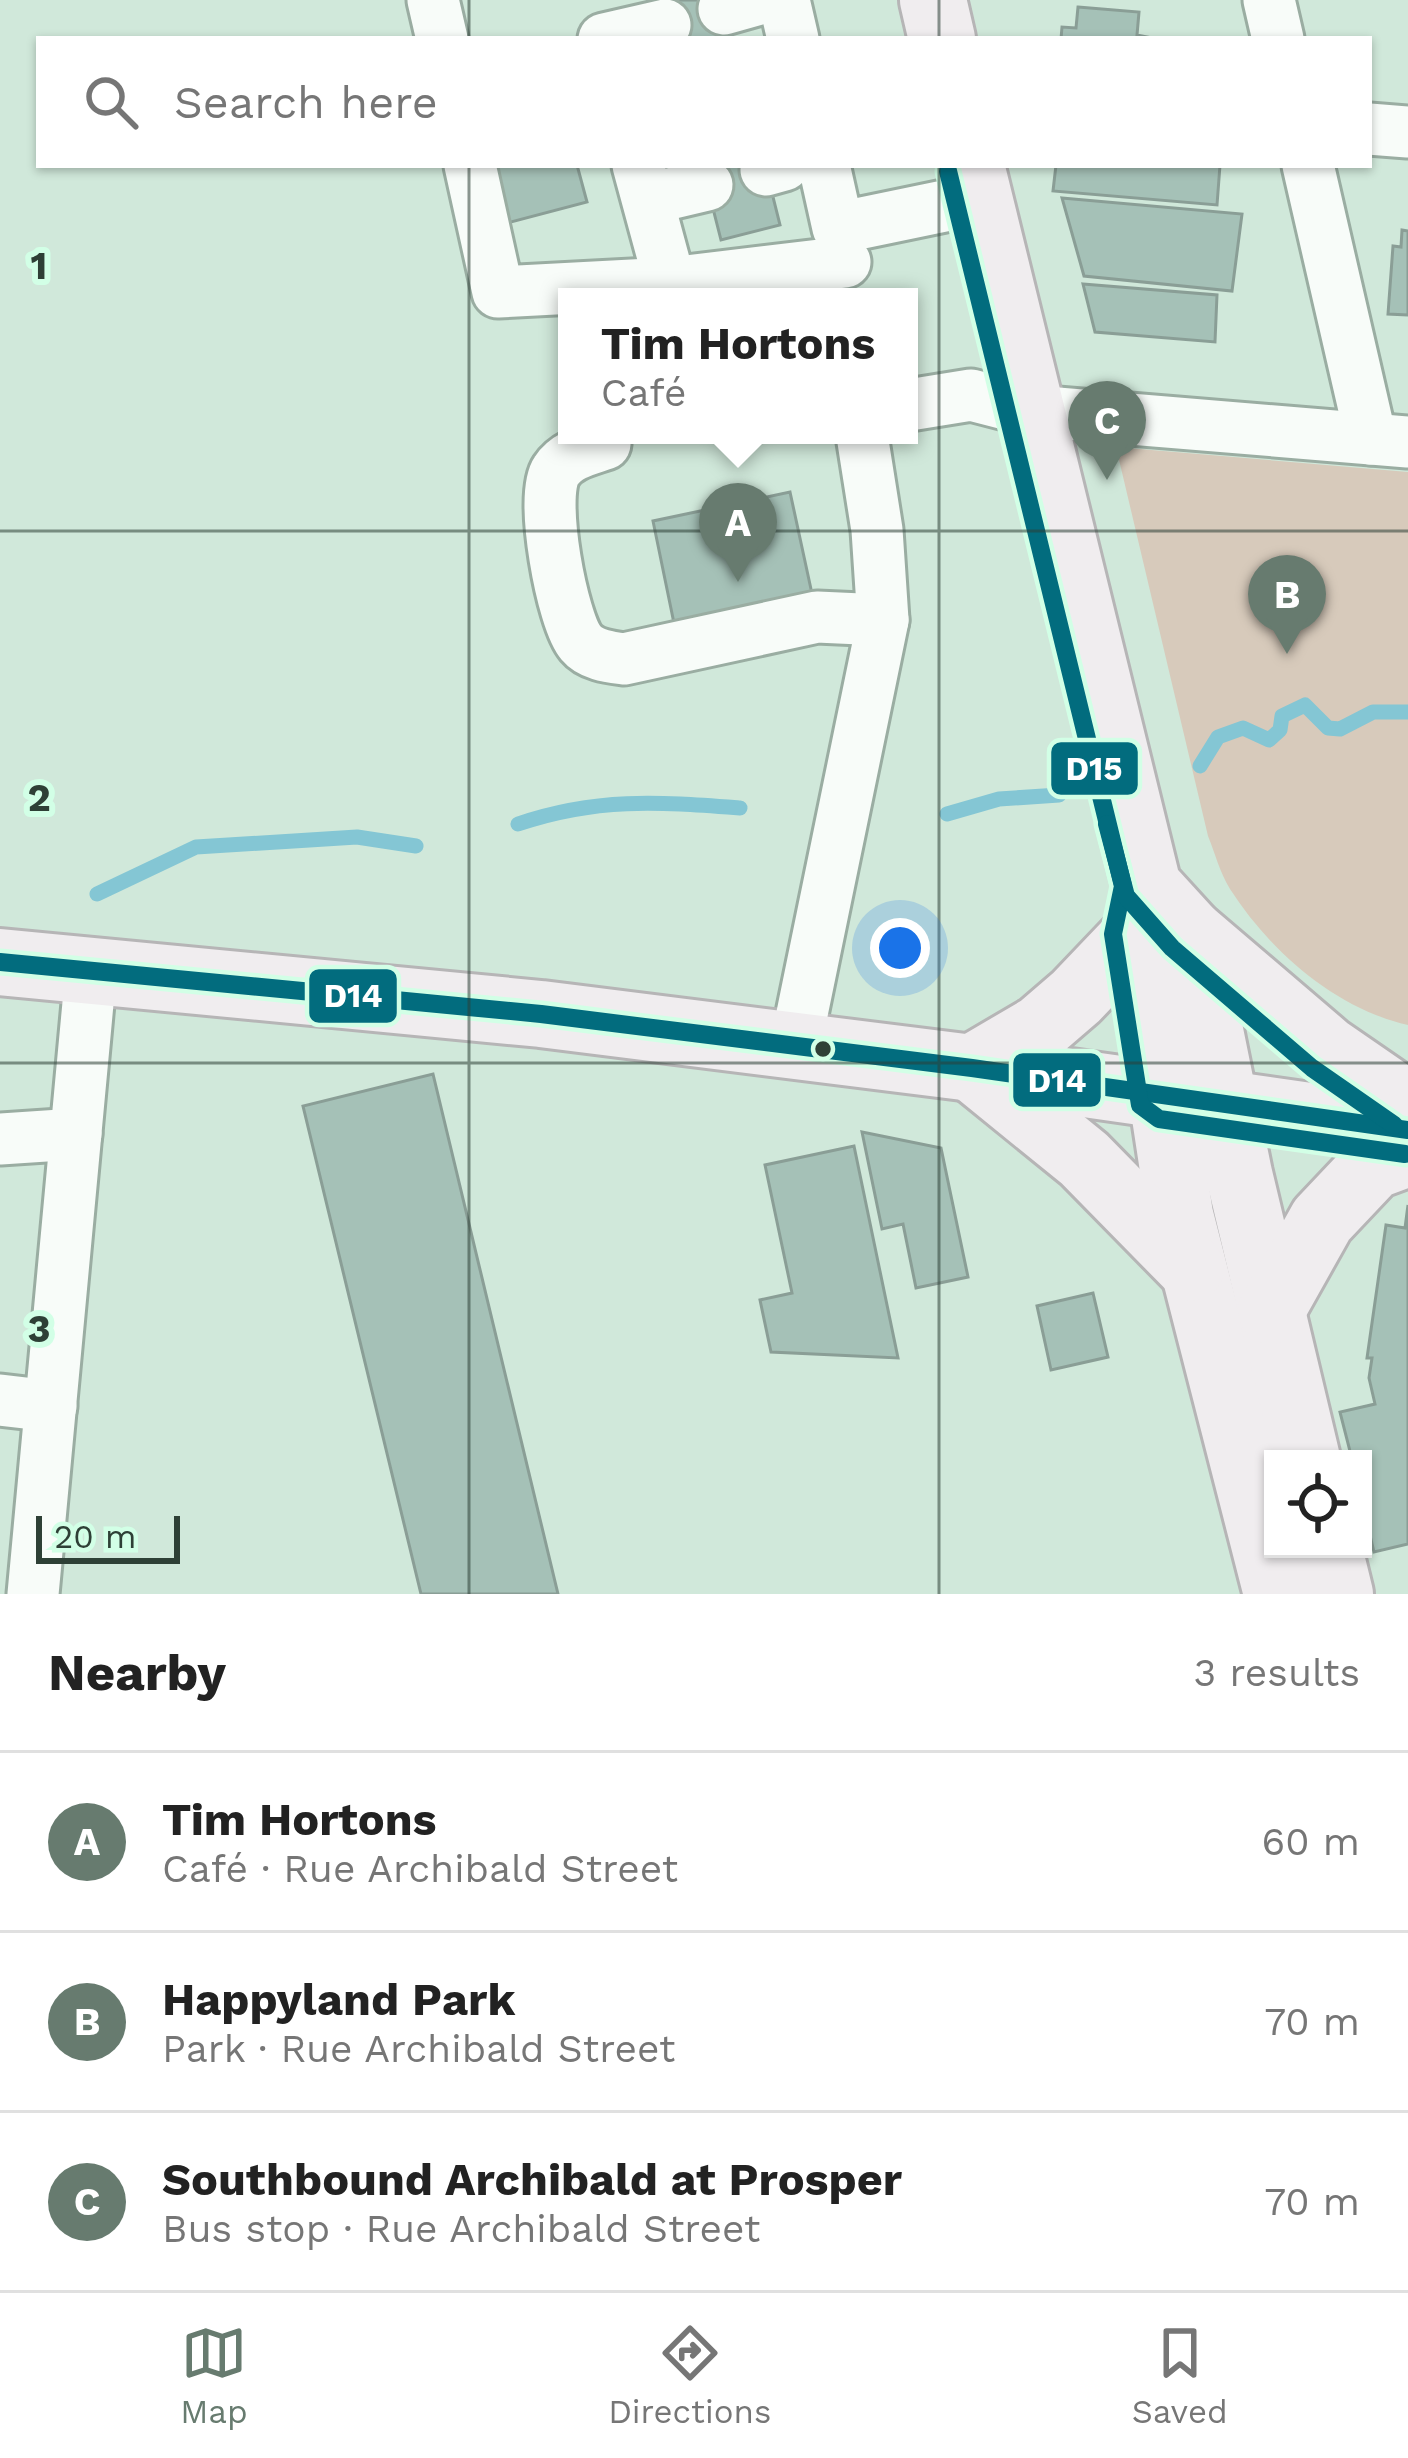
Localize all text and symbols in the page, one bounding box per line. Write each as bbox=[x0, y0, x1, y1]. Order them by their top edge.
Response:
search box bbox=[36, 36, 1372, 168]
icon: search bbox=[78, 69, 144, 135]
text: Search here bbox=[174, 76, 438, 129]
text: 1 bbox=[31, 243, 47, 288]
popup bbox=[558, 288, 918, 444]
text: Tim Hortons bbox=[601, 317, 875, 370]
text: Café bbox=[601, 370, 687, 415]
pin: C bbox=[1068, 381, 1146, 480]
pin: A bbox=[699, 483, 777, 582]
pin: B bbox=[1248, 555, 1326, 654]
line badge: D15 bbox=[1049, 740, 1140, 797]
text: D15 bbox=[1065, 749, 1123, 788]
text: 2 bbox=[27, 775, 51, 820]
your location bbox=[870, 918, 930, 978]
line badge: D14 bbox=[307, 967, 399, 1025]
text: D14 bbox=[323, 976, 383, 1015]
unlabelled marker bbox=[812, 1038, 834, 1060]
line badge: D14 bbox=[1011, 1051, 1103, 1109]
text: D14 bbox=[1027, 1061, 1087, 1100]
text: 3 bbox=[27, 1306, 51, 1351]
map controls bbox=[1264, 1450, 1372, 1558]
button: locate bbox=[1264, 1450, 1372, 1558]
scale bar bbox=[36, 1510, 180, 1563]
text: 20 m bbox=[54, 1517, 136, 1556]
text: Nearby bbox=[48, 1643, 226, 1702]
text: 3 results bbox=[1194, 1650, 1360, 1695]
text: Tim Hortons bbox=[162, 1793, 437, 1846]
text: A bbox=[74, 1819, 100, 1864]
text: 60 m bbox=[1262, 1819, 1360, 1864]
text: Café · Rue Archibald Street bbox=[162, 1846, 678, 1891]
text: Happyland Park bbox=[162, 1973, 515, 2026]
text: B bbox=[74, 1999, 100, 2044]
text: 70 m bbox=[1264, 1999, 1360, 2044]
text: Park · Rue Archibald Street bbox=[162, 2026, 675, 2071]
text: Southbound Archibald at Prosper bbox=[162, 2153, 902, 2206]
text: C bbox=[74, 2179, 100, 2224]
text: 70 m bbox=[1264, 2179, 1360, 2224]
text: Bus stop · Rue Archibald Street bbox=[162, 2206, 760, 2251]
tab: Map bbox=[180, 2320, 248, 2431]
tab: Directions bbox=[608, 2320, 771, 2431]
tab: Saved bbox=[1132, 2320, 1228, 2431]

